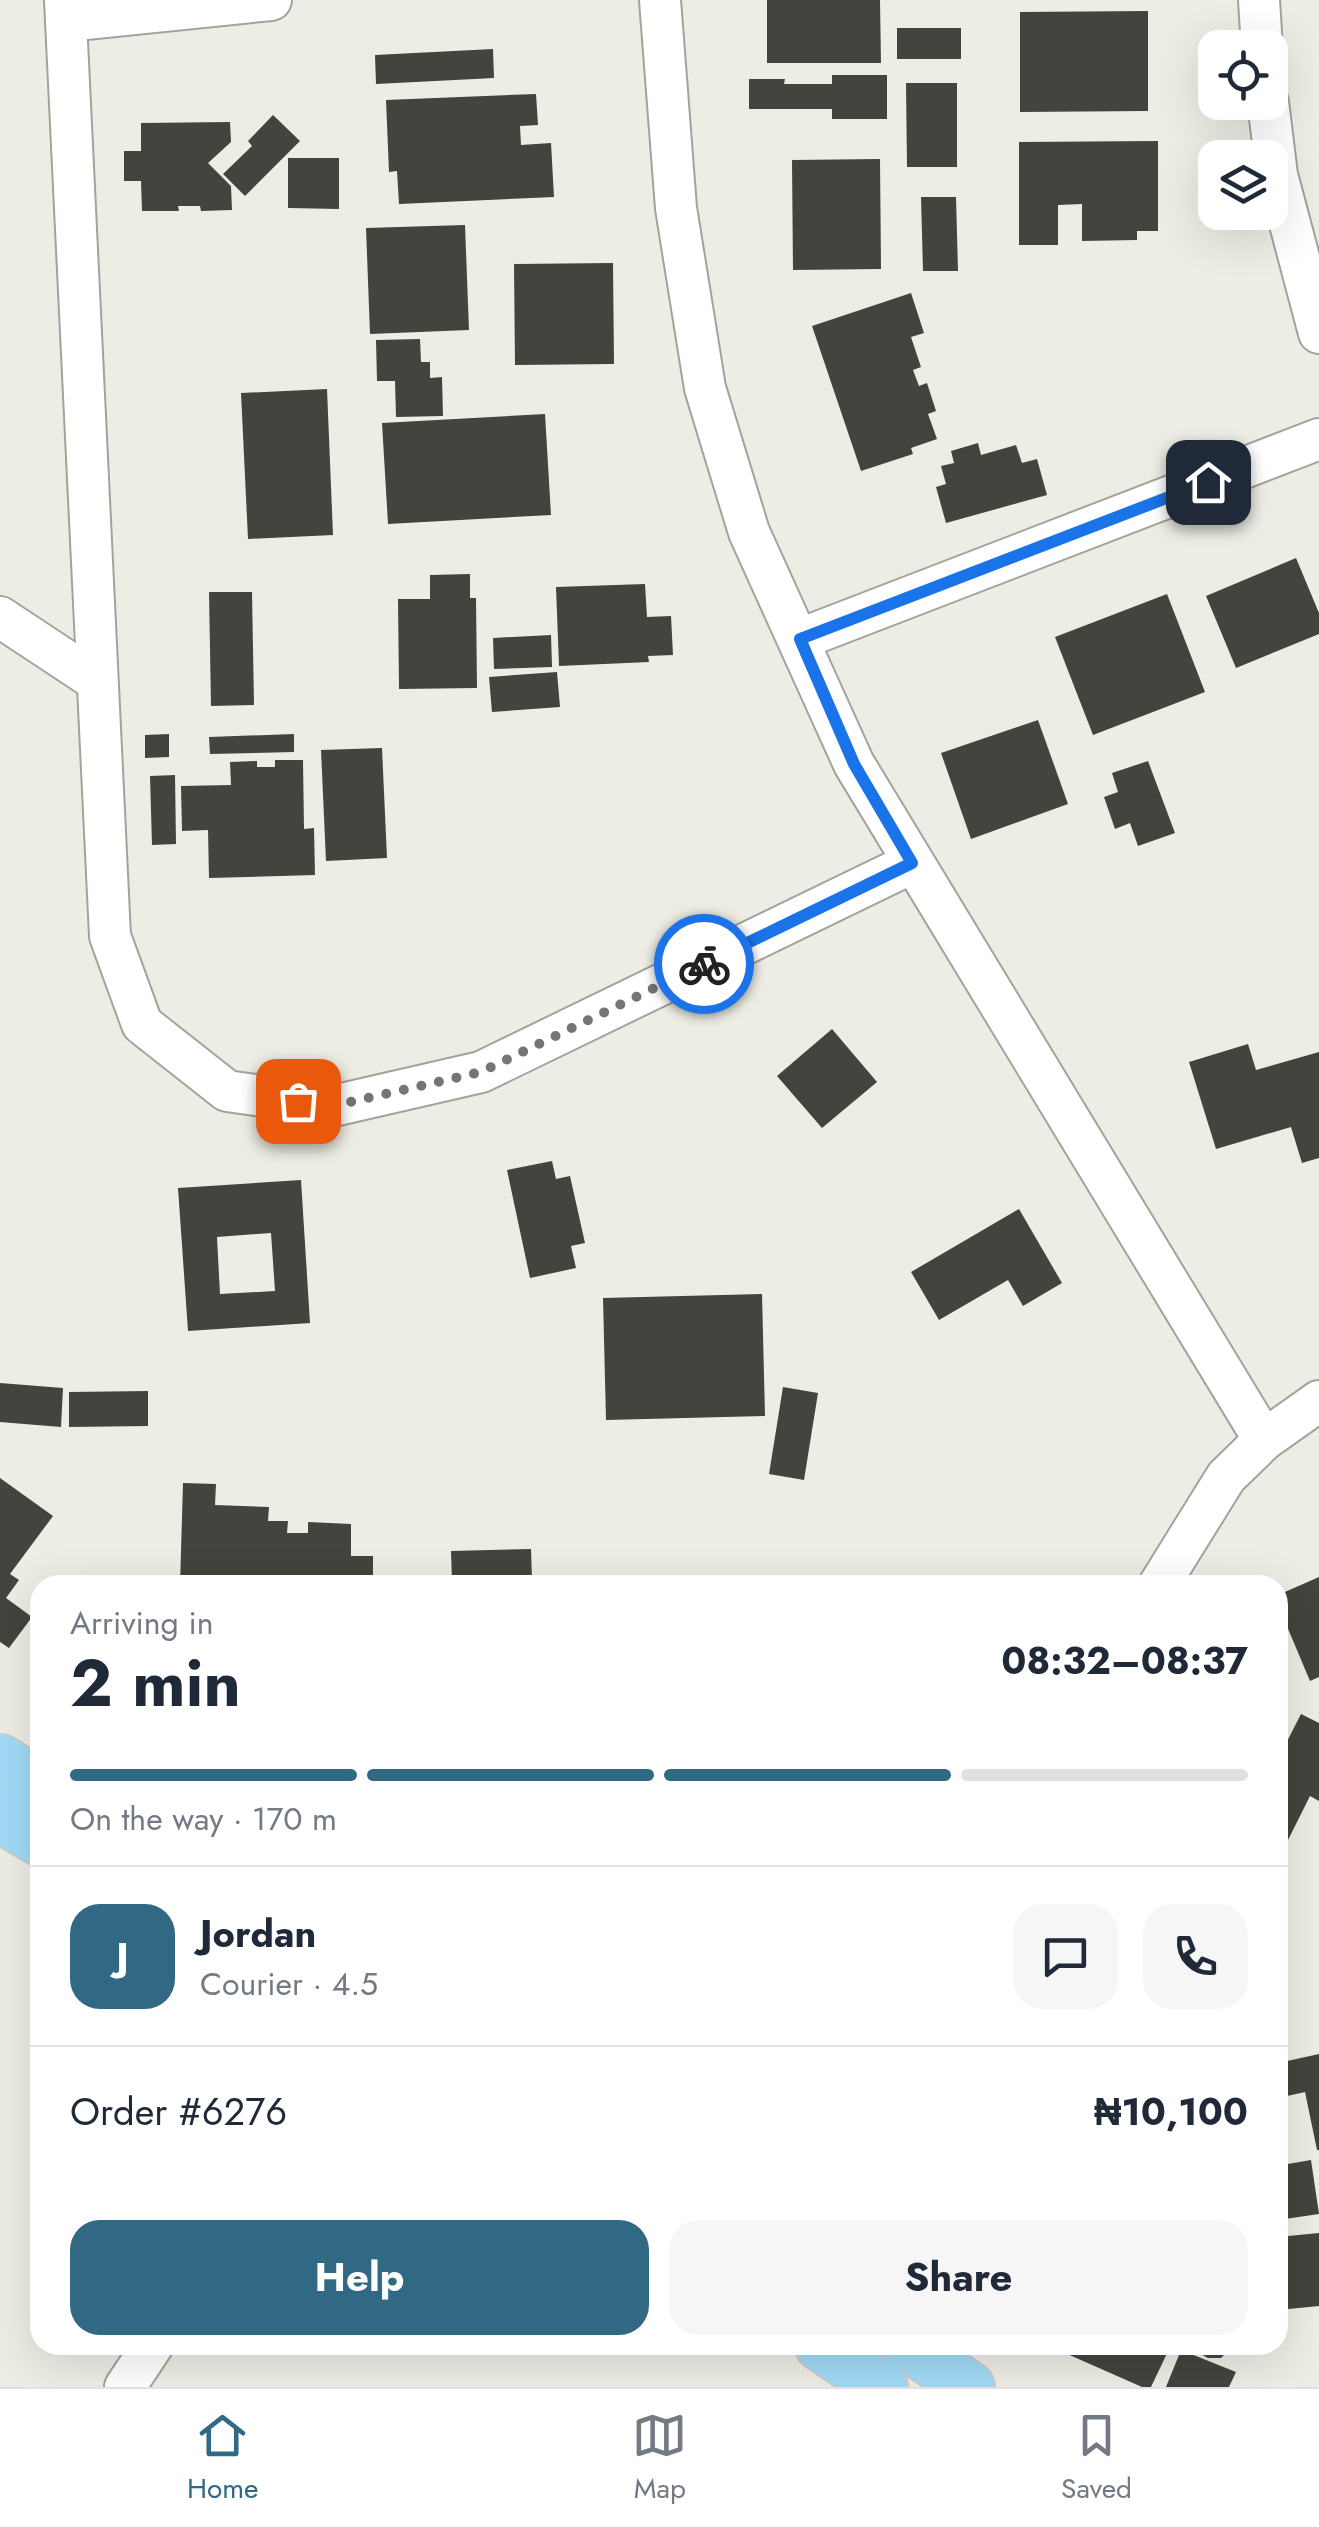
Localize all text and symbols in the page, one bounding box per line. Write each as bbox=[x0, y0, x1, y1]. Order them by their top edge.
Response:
map controls bbox=[1198, 30, 1288, 230]
button: locate bbox=[1198, 30, 1288, 120]
button: layers bbox=[1198, 140, 1288, 230]
pin bbox=[1166, 440, 1251, 525]
icon: home bbox=[1181, 455, 1236, 510]
courier bbox=[654, 914, 754, 1014]
icon: bike bbox=[677, 937, 732, 992]
pin bbox=[256, 1059, 341, 1144]
icon: bag bbox=[271, 1074, 326, 1129]
text: Arriving in bbox=[70, 1600, 214, 1646]
text: 08:32–08:37 bbox=[1001, 1633, 1248, 1688]
text: 2 min bbox=[70, 1636, 241, 1730]
text: On the way · 170 m bbox=[70, 1796, 337, 1842]
button: chat bbox=[1013, 1904, 1118, 2009]
button: phone bbox=[1143, 1904, 1248, 2009]
text: Jordan bbox=[200, 1906, 316, 1961]
text: J bbox=[116, 1929, 129, 1984]
text: Courier · 4.5 bbox=[200, 1961, 378, 2007]
text: Order #6276 bbox=[70, 2084, 287, 2139]
text: ₦10,100 bbox=[1094, 2084, 1248, 2139]
button: Help bbox=[70, 2220, 649, 2335]
button: Share bbox=[669, 2220, 1248, 2335]
tab: Home bbox=[187, 2408, 258, 2509]
tab: Map bbox=[632, 2408, 687, 2509]
tab: Saved bbox=[1061, 2408, 1132, 2509]

